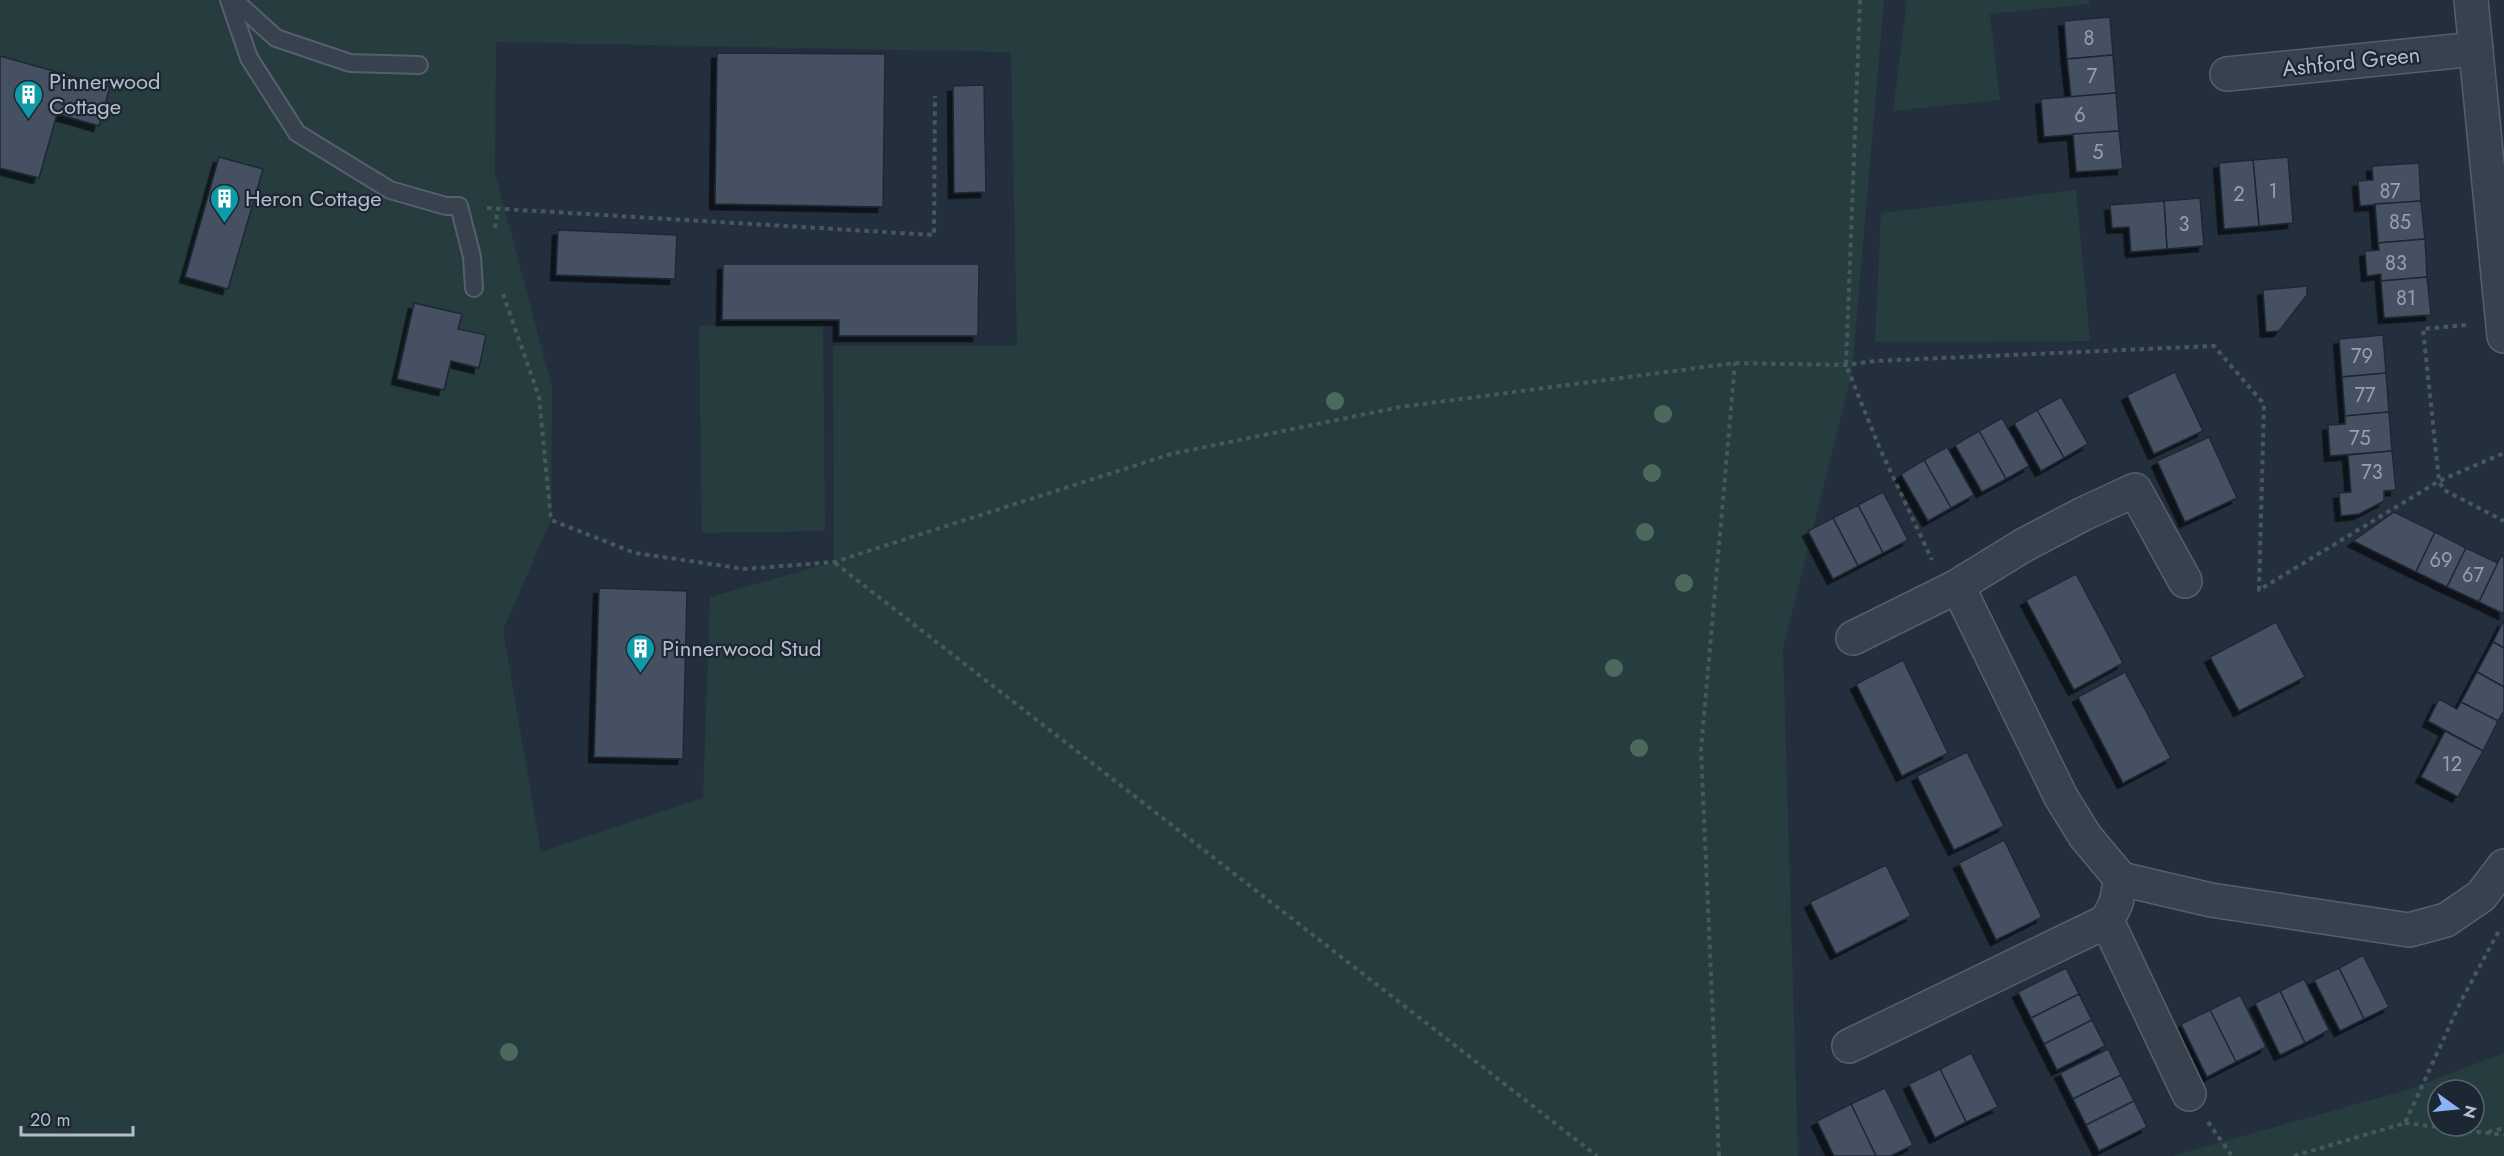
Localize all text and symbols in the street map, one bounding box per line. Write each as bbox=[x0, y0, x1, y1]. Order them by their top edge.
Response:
house number: 8 bbox=[2084, 24, 2094, 53]
street label: Ashford Green bbox=[2281, 38, 2421, 84]
house number: 7 bbox=[2087, 62, 2098, 91]
place label: Pinnerwood Cottage bbox=[49, 65, 161, 122]
building icon: Pinnerwood Cottage bbox=[12, 78, 44, 120]
house number: 6 bbox=[2074, 101, 2086, 130]
house number: 5 bbox=[2092, 138, 2104, 167]
house number: 1 bbox=[2269, 177, 2278, 206]
house number: 87 bbox=[2379, 177, 2401, 206]
house number: 2 bbox=[2233, 180, 2245, 209]
building icon: Heron Cottage bbox=[208, 182, 240, 224]
place label: Heron Cottage bbox=[245, 182, 382, 214]
house number: 85 bbox=[2389, 208, 2411, 237]
house number: 3 bbox=[2179, 210, 2190, 239]
house number: 83 bbox=[2385, 249, 2407, 278]
house number: 81 bbox=[2396, 284, 2416, 313]
house number: 79 bbox=[2351, 342, 2373, 371]
house number: 77 bbox=[2355, 381, 2376, 410]
house number: 75 bbox=[2349, 424, 2371, 453]
house number: 73 bbox=[2361, 458, 2383, 487]
house number: 69 bbox=[2429, 546, 2453, 575]
house number: 67 bbox=[2462, 561, 2485, 590]
building icon: Pinnerwood Stud bbox=[625, 632, 657, 674]
place label: Pinnerwood Stud bbox=[662, 632, 822, 664]
house number: 12 bbox=[2442, 750, 2462, 779]
north arrow bbox=[2426, 1078, 2486, 1138]
scale bar bbox=[21, 1099, 134, 1137]
text: N bbox=[2457, 1103, 2483, 1121]
text: 20 m bbox=[30, 1107, 70, 1133]

